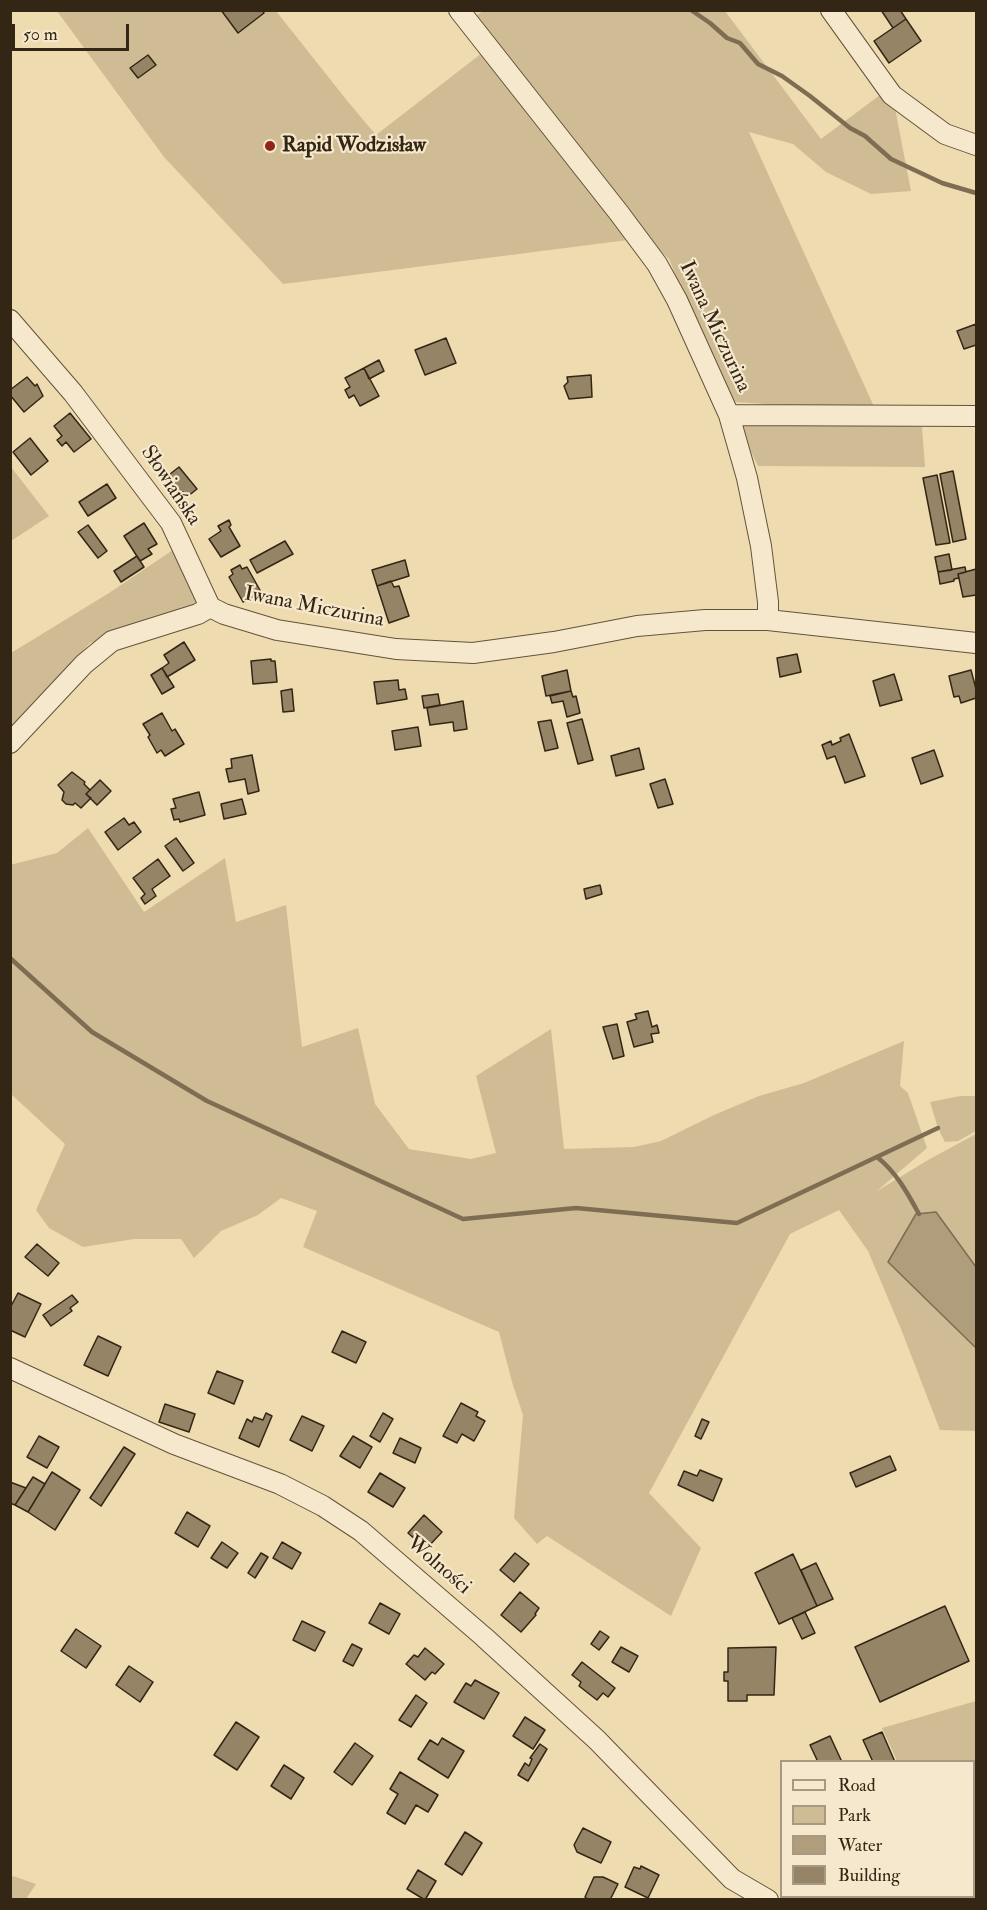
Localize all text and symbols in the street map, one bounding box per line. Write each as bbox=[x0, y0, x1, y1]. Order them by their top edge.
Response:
scale bar bbox=[15, 12, 132, 50]
text: 50 m bbox=[23, 23, 58, 46]
place label: Rapid Wodzisław bbox=[282, 133, 426, 159]
marker: Rapid Wodzisław bbox=[263, 139, 277, 153]
street label: Iwana Miczurina bbox=[673, 257, 755, 397]
street label: Słowiańska bbox=[134, 441, 206, 531]
street label: Iwana Miczurina bbox=[242, 582, 386, 634]
street label: Wolności bbox=[401, 1531, 475, 1601]
legend bbox=[780, 1760, 975, 1898]
text: Road bbox=[838, 1774, 876, 1797]
text: Park bbox=[838, 1804, 871, 1827]
text: Water bbox=[838, 1834, 882, 1857]
text: Building bbox=[838, 1864, 900, 1887]

